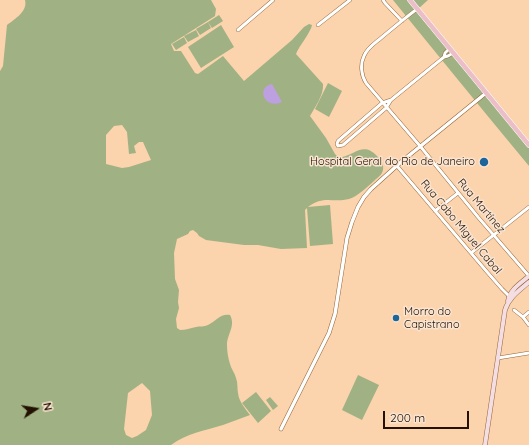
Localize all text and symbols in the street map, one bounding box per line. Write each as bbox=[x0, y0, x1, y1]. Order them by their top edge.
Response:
place label: Hospital Geral do Rio de Janeiro bbox=[310, 155, 475, 169]
marker: Hospital Geral do Rio de Janeiro bbox=[478, 156, 490, 168]
street label: Rua Martínez bbox=[454, 176, 508, 236]
street label: Rua Cabo Miguel Cabal bbox=[418, 177, 504, 277]
place label: Morro do Capistrano bbox=[404, 305, 460, 331]
marker: Morro do Capistrano bbox=[391, 313, 401, 323]
north arrow bbox=[16, 389, 56, 429]
text: N bbox=[40, 401, 55, 412]
scale bar bbox=[385, 403, 471, 429]
text: 200 m bbox=[390, 410, 425, 425]

